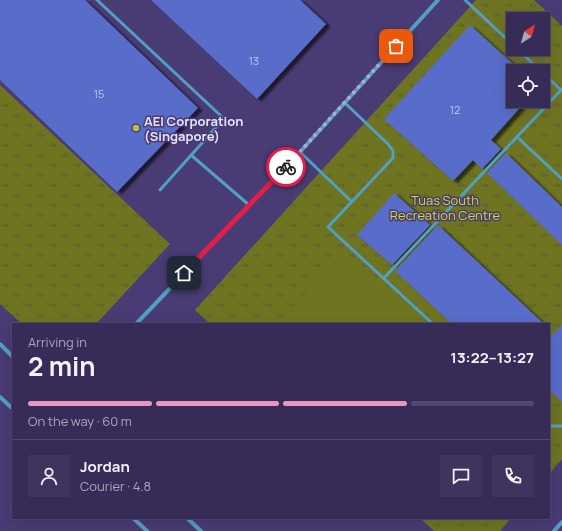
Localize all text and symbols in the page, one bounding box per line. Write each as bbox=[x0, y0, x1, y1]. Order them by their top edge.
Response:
north arrow bbox=[506, 12, 550, 56]
map controls bbox=[506, 12, 550, 108]
pin bbox=[379, 29, 413, 63]
icon: bag bbox=[385, 35, 407, 57]
house number: 13 bbox=[249, 53, 259, 68]
button: locate bbox=[506, 64, 550, 108]
house number: 15 bbox=[94, 86, 104, 101]
house number: 12 bbox=[450, 102, 460, 117]
place label: AEI Corporation (Singapore) bbox=[144, 112, 243, 145]
marker: AEI Corporation (Singapore) bbox=[131, 123, 141, 133]
courier bbox=[266, 147, 306, 187]
icon: bike bbox=[275, 156, 297, 178]
park label: Tuas South Recreation Centre bbox=[390, 191, 501, 224]
pin bbox=[167, 256, 201, 290]
icon: home bbox=[173, 262, 195, 284]
text: Arriving in bbox=[28, 333, 87, 351]
text: 13:22–13:27 bbox=[450, 347, 534, 368]
text: 2 min bbox=[28, 348, 96, 384]
text: On the way · 60 m bbox=[28, 412, 132, 430]
button: person bbox=[28, 455, 70, 497]
button: chat bbox=[440, 455, 482, 497]
button: phone bbox=[492, 455, 534, 497]
text: Jordan bbox=[80, 456, 130, 477]
text: Courier · 4.8 bbox=[80, 477, 151, 495]

